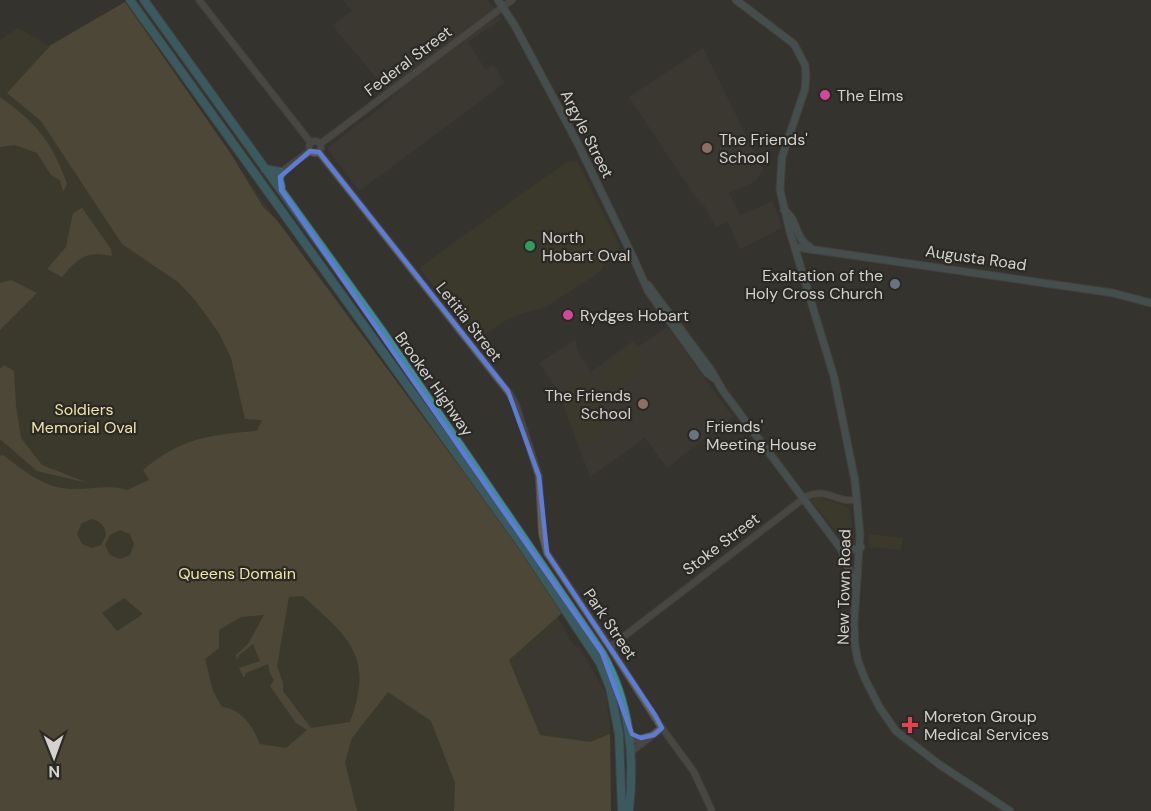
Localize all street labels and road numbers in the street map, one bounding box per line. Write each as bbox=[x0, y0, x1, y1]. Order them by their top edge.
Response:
street label: Federal Street bbox=[360, 21, 456, 101]
street label: Argyle Street bbox=[556, 86, 618, 182]
street label: Augusta Road bbox=[924, 241, 1028, 275]
street label: Letitia Street bbox=[431, 278, 507, 366]
street label: Brooker Highway bbox=[390, 328, 478, 441]
street label: Stoke Street bbox=[678, 508, 764, 580]
street label: New Town Road bbox=[832, 529, 856, 645]
street label: Park Street bbox=[579, 584, 641, 664]

